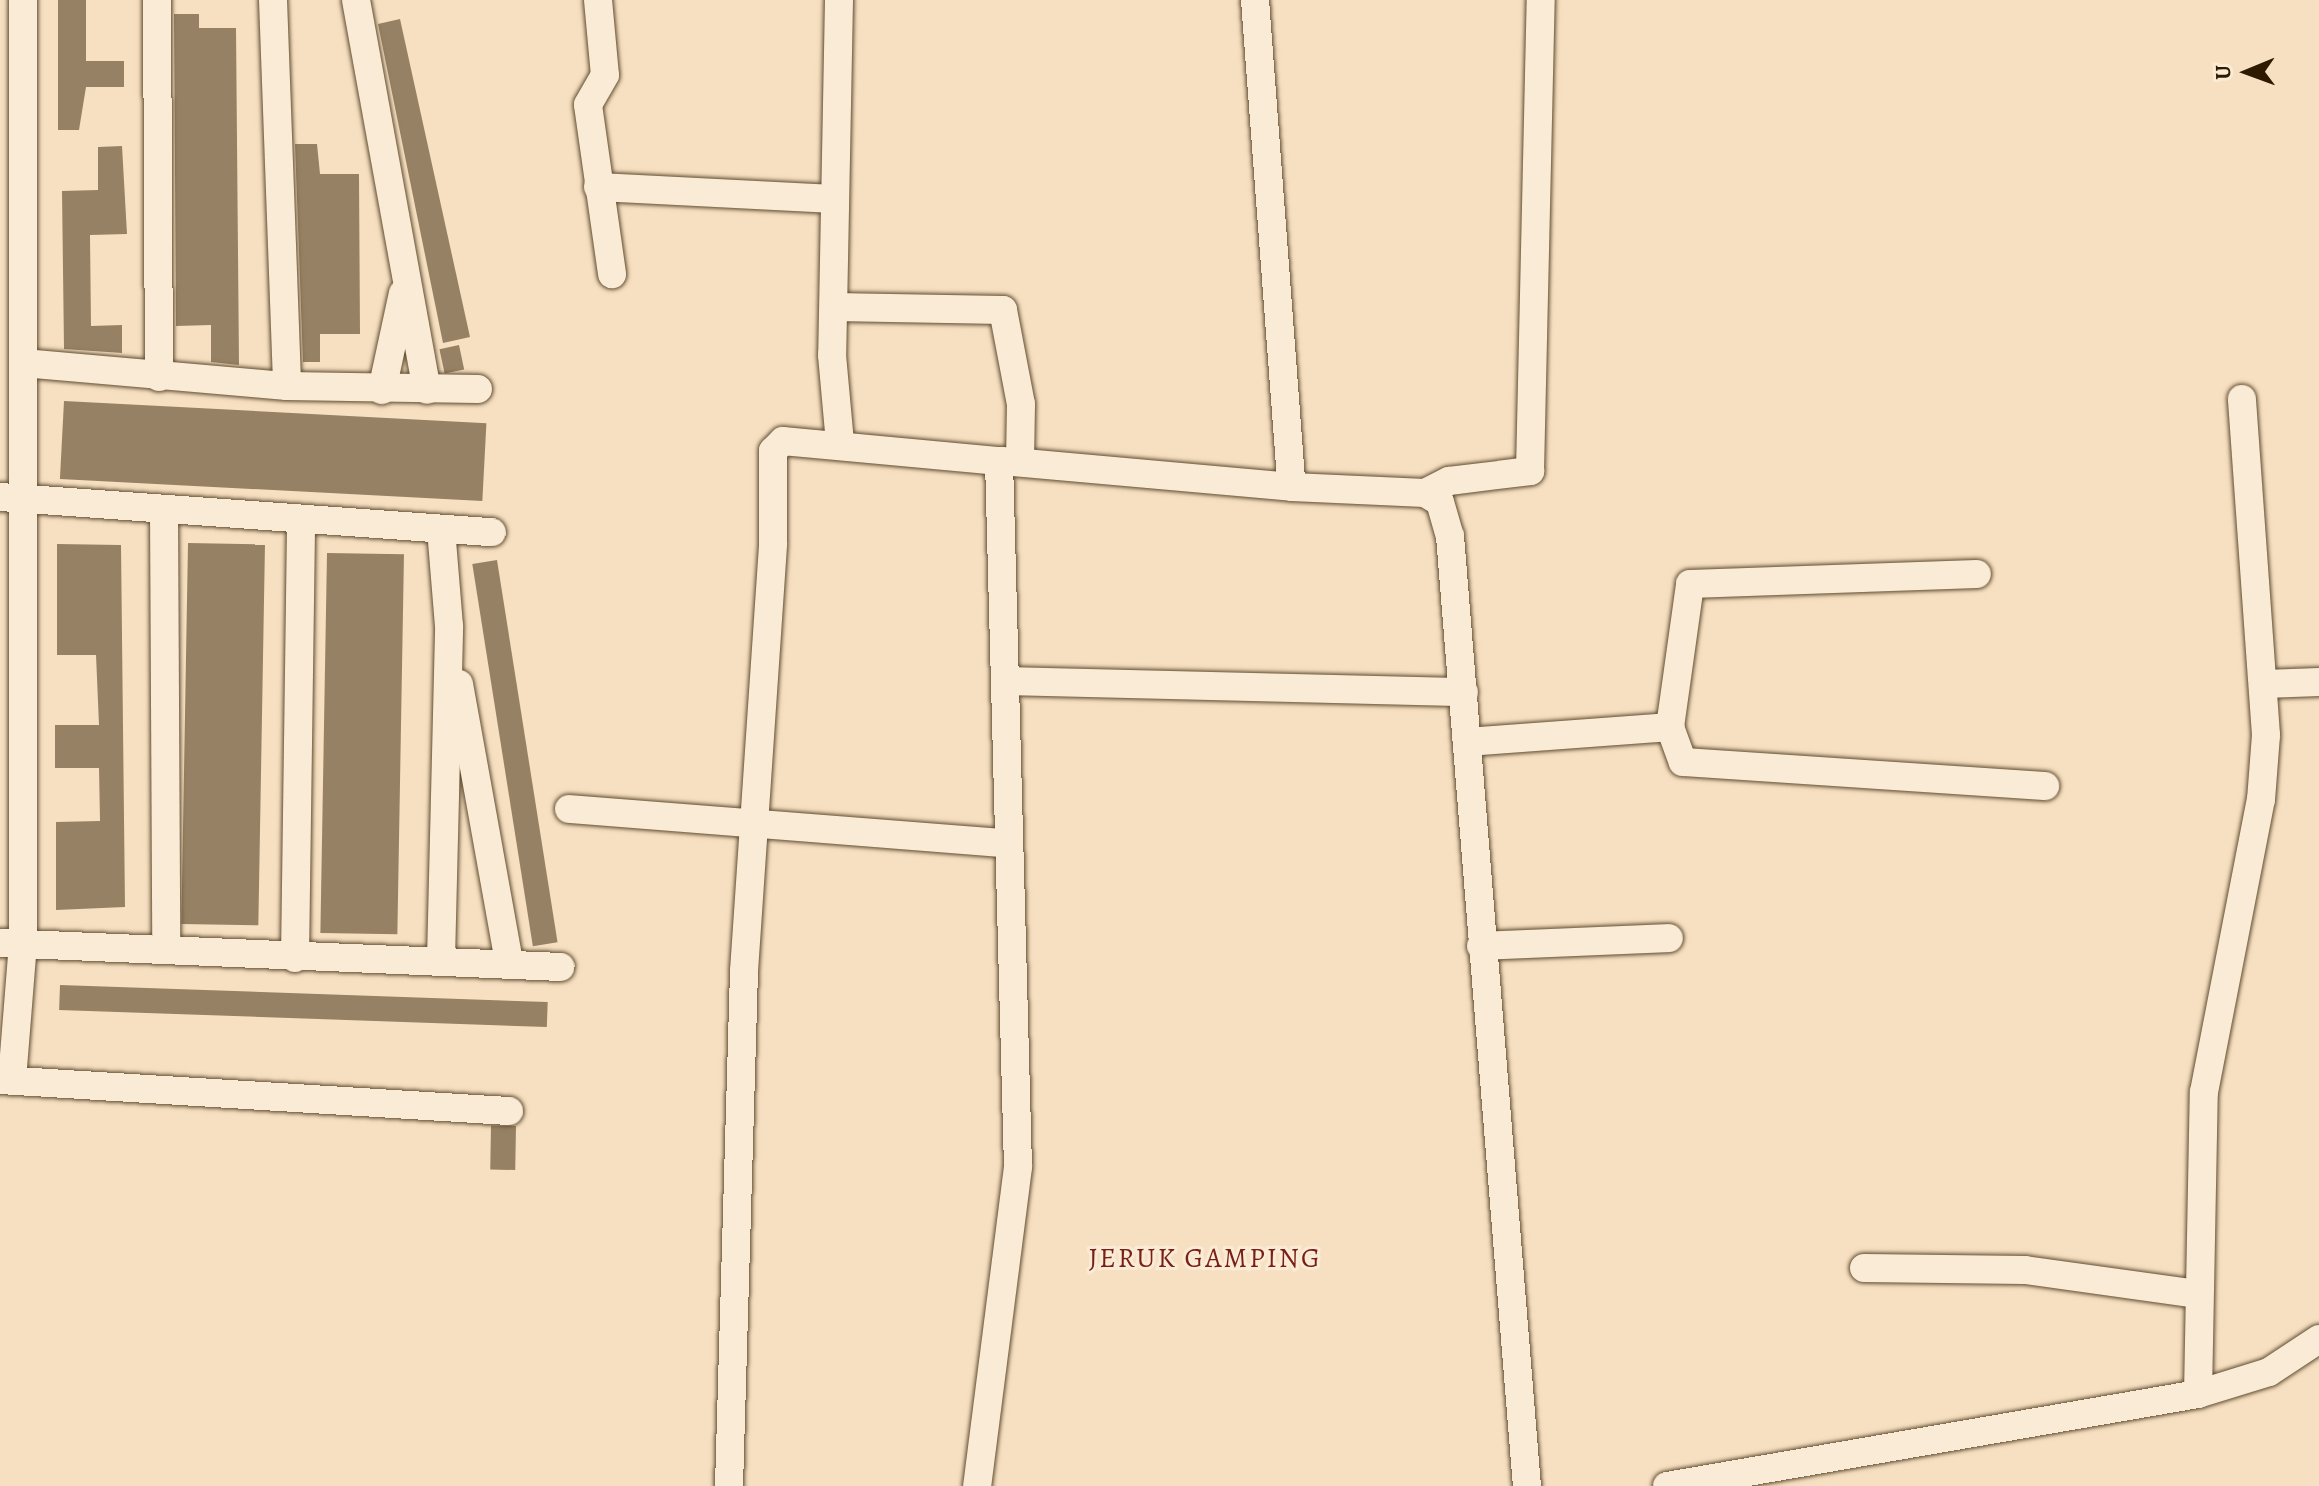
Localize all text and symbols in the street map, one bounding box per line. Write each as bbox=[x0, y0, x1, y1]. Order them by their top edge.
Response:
north arrow bbox=[2207, 32, 2287, 112]
text: U bbox=[2208, 65, 2238, 80]
district label: JERUK GAMPING bbox=[1088, 1241, 1322, 1275]

